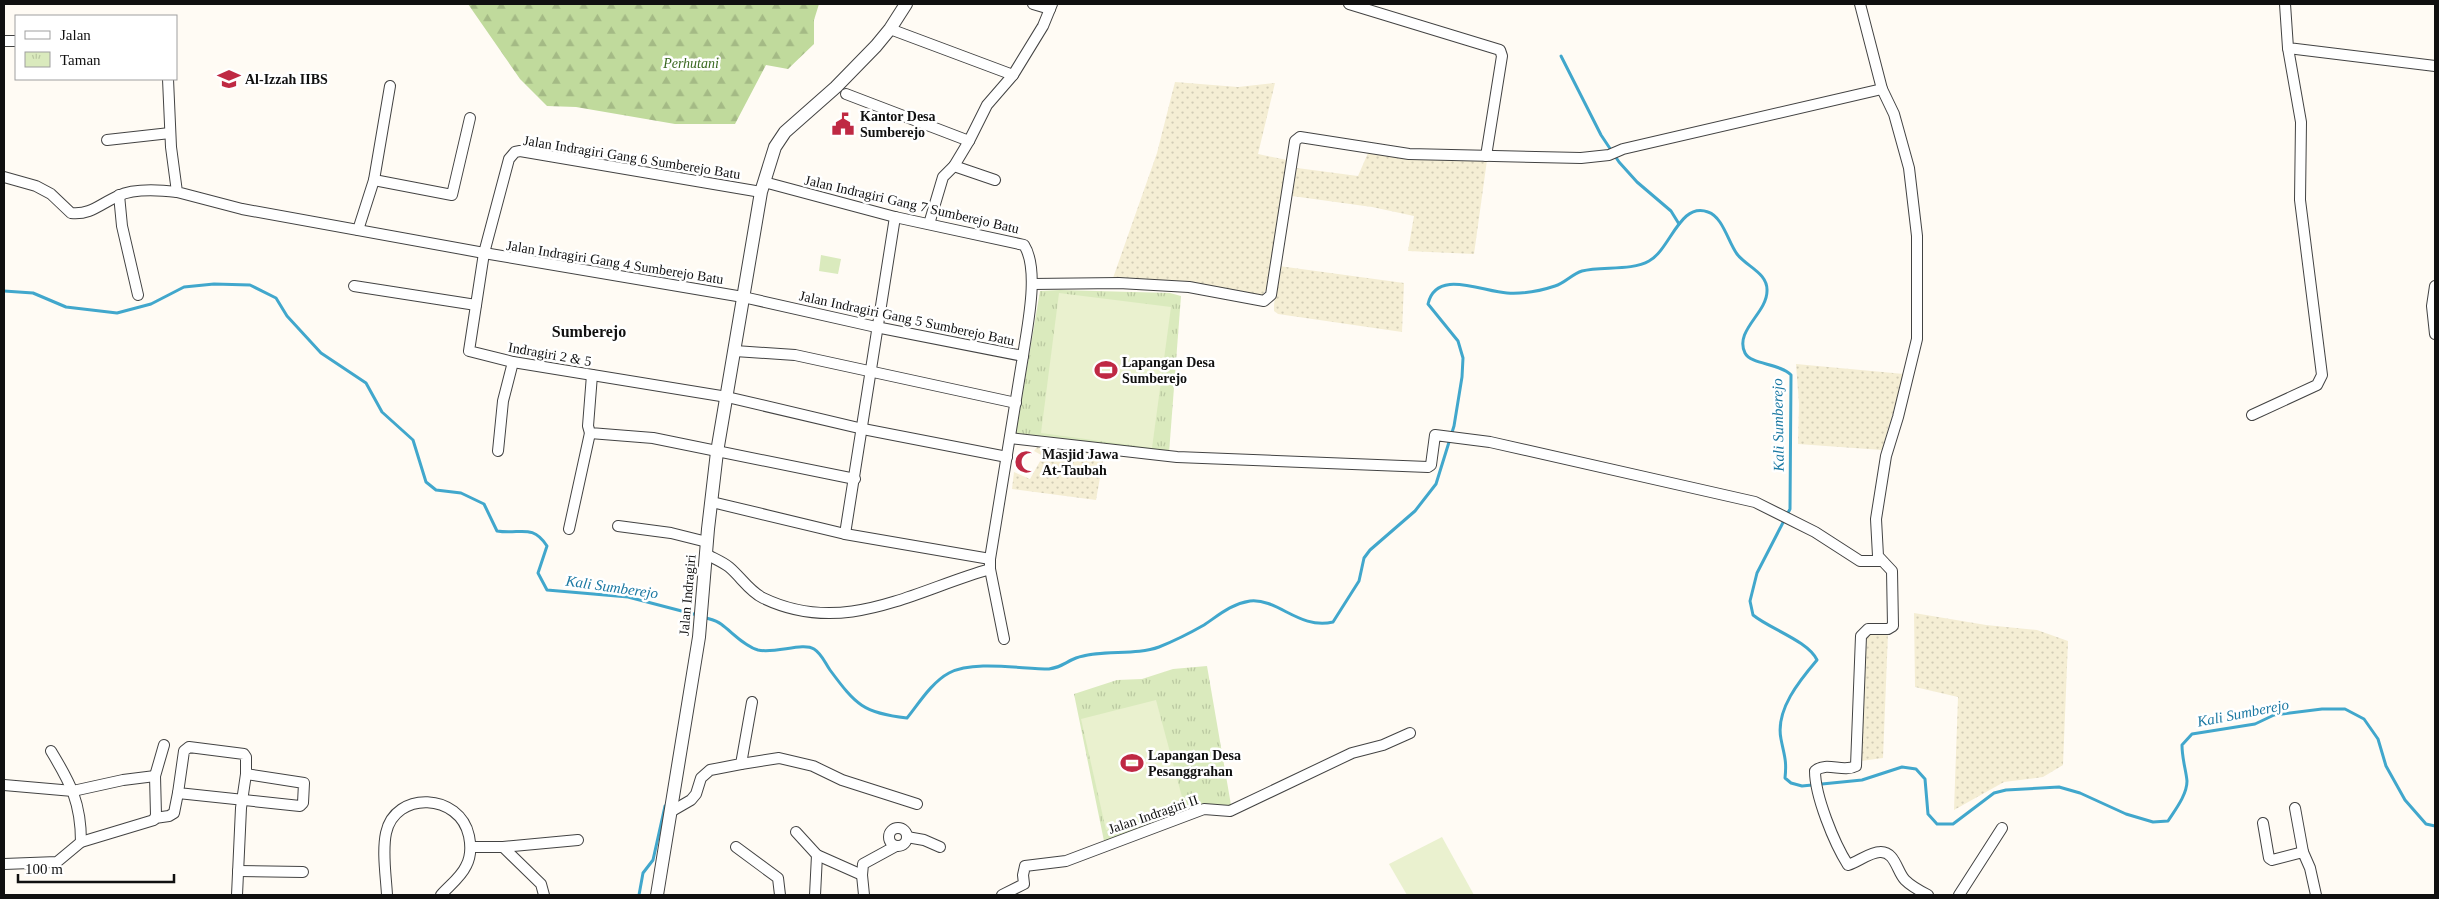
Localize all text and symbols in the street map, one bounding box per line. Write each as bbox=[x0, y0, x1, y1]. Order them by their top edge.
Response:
legend bbox=[15, 15, 178, 80]
text: Jalan bbox=[60, 27, 91, 43]
text: Taman bbox=[60, 52, 101, 68]
park label: Perhutani bbox=[662, 56, 719, 71]
school or university icon: Al-Izzah IIBS bbox=[216, 66, 242, 92]
place label: Al-Izzah IIBS bbox=[245, 72, 328, 87]
place label: Kantor Desa Sumberejo bbox=[860, 109, 936, 140]
public building icon: Kantor Desa Sumberejo bbox=[830, 111, 856, 137]
street label: Jalan Indragiri Gang 6 Sumberejo Batu bbox=[522, 133, 742, 182]
street label: Jalan Indragiri Gang 7 Sumberejo Batu bbox=[803, 172, 1021, 237]
street label: Jalan Indragiri Gang 4 Sumberejo Batu bbox=[505, 238, 725, 287]
street label: Jalan Indragiri Gang 5 Sumberejo Batu bbox=[798, 288, 1016, 349]
district label: Sumberejo bbox=[552, 323, 626, 341]
street label: Indragiri 2 & 5 bbox=[507, 340, 593, 369]
place label: Lapangan Desa Sumberejo bbox=[1122, 355, 1215, 386]
sports icon: Lapangan Desa Sumberejo bbox=[1093, 357, 1119, 383]
water label: Kali Sumberejo bbox=[1769, 378, 1787, 473]
place label: Masjid Jawa At-Taubah bbox=[1042, 447, 1119, 478]
mosque icon: Masjid Jawa At-Taubah bbox=[1013, 449, 1039, 475]
street label: Jalan Indragiri bbox=[676, 554, 699, 636]
water label: Kali Sumberejo bbox=[564, 572, 660, 601]
water label: Kali Sumberejo bbox=[2195, 696, 2291, 730]
place label: Lapangan Desa Pesanggrahan bbox=[1148, 748, 1241, 779]
sports icon: Lapangan Desa Pesanggrahan bbox=[1119, 750, 1145, 776]
street label: Jalan Indragiri II bbox=[1106, 792, 1200, 837]
scale bar bbox=[18, 852, 174, 884]
text: 100 m bbox=[25, 861, 63, 877]

